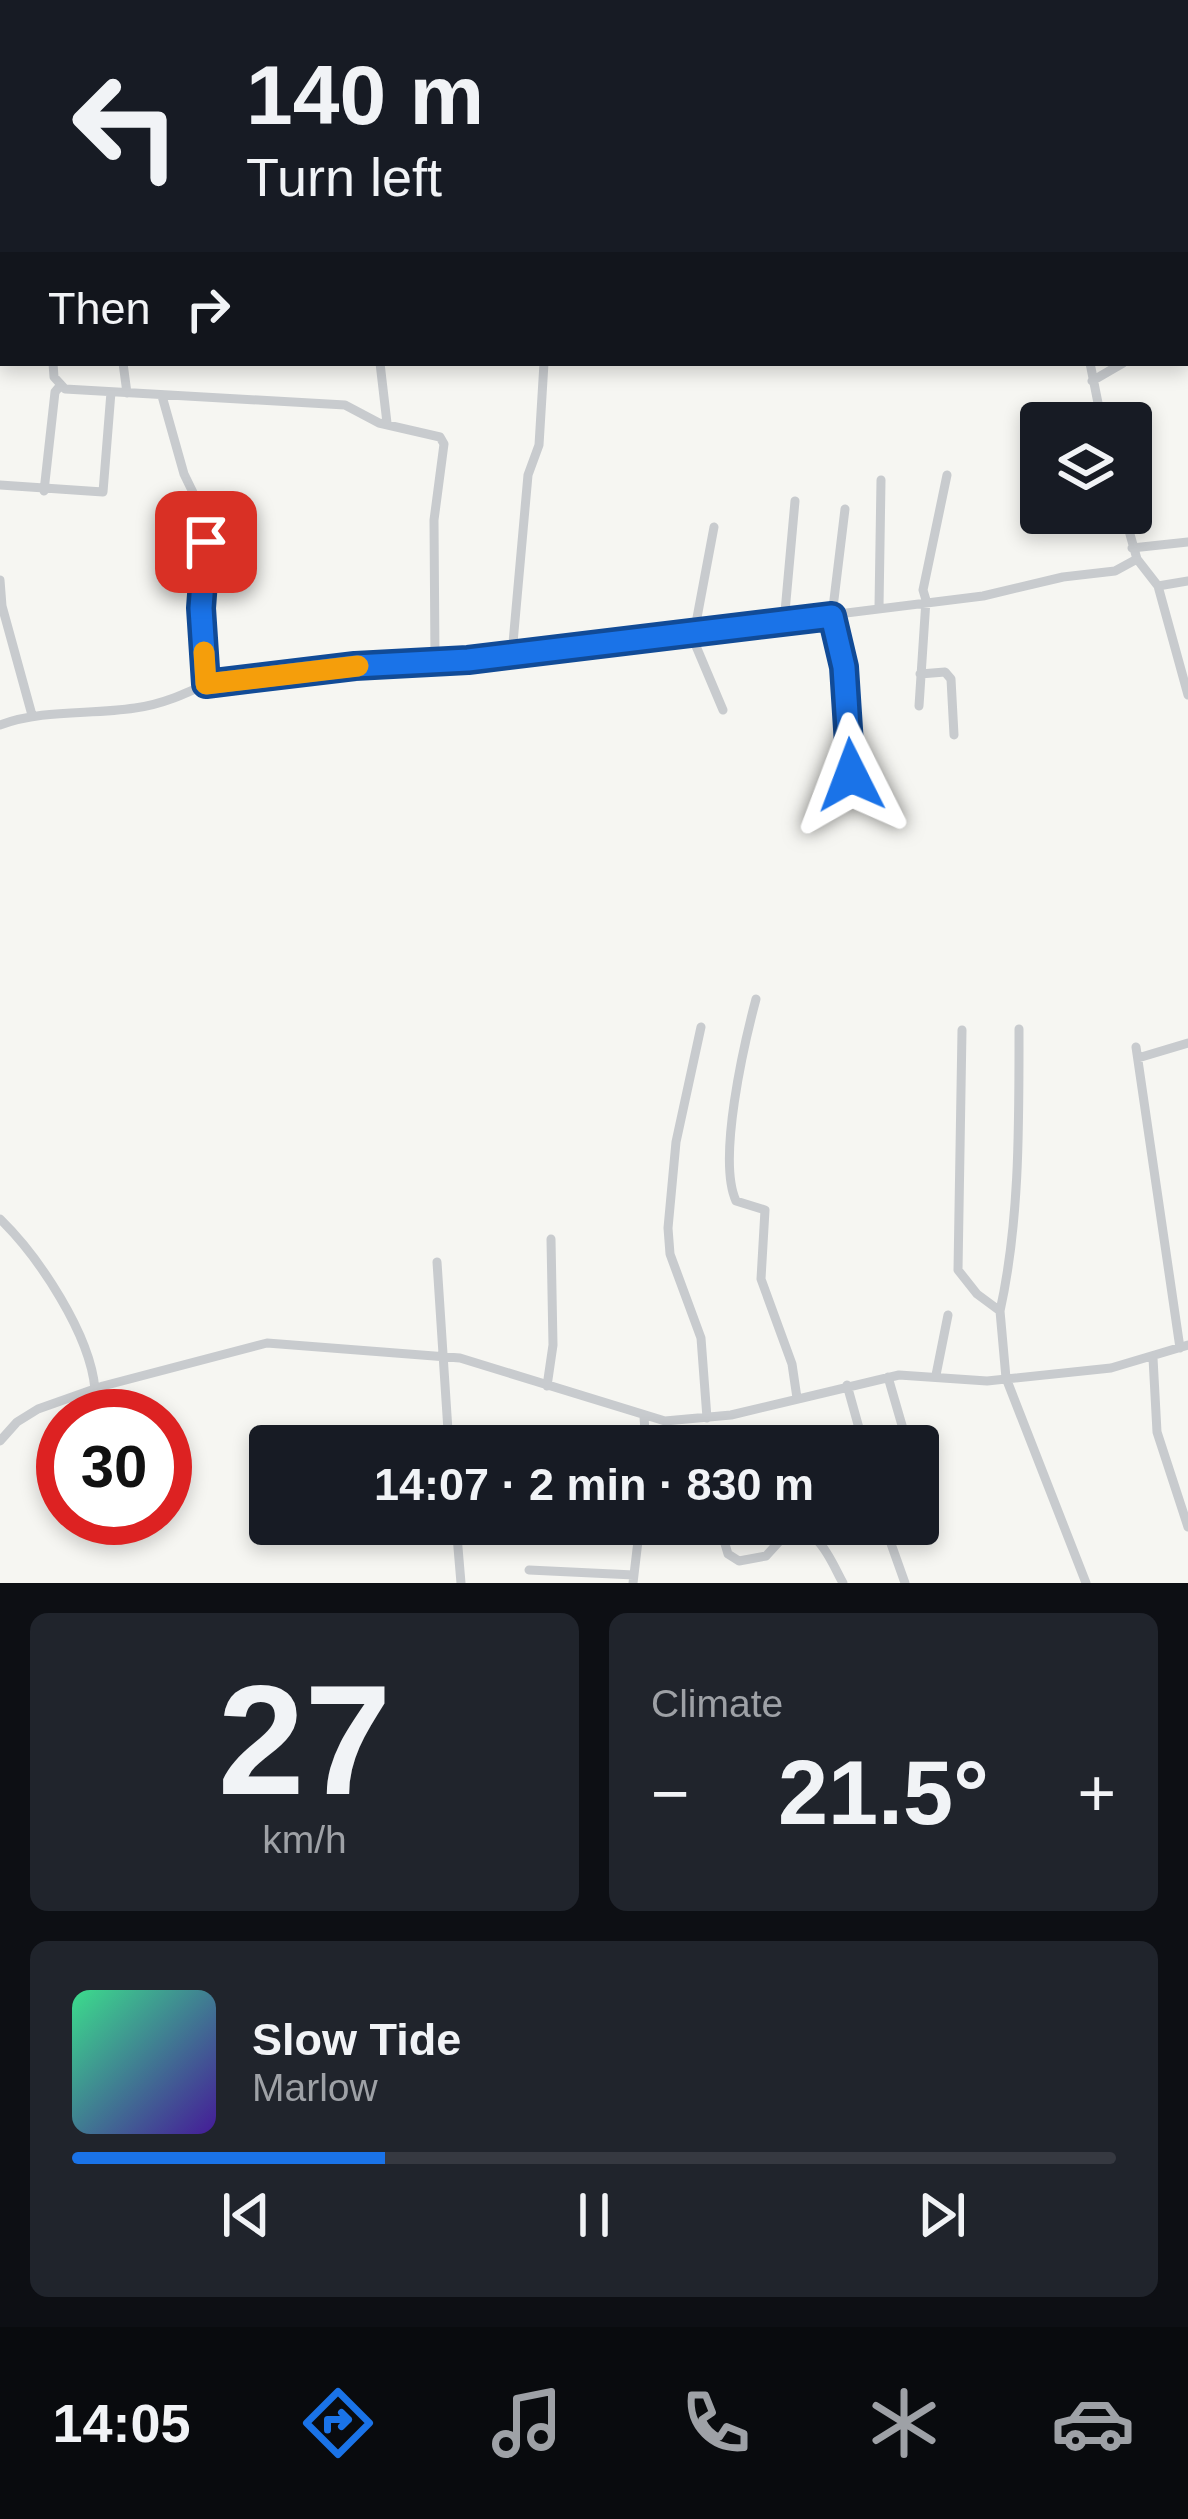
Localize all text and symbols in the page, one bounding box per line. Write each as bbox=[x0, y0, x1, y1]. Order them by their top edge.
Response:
icon: left bbox=[48, 48, 204, 204]
text: 140 m bbox=[246, 48, 484, 142]
text: Turn left bbox=[246, 147, 442, 207]
icon: right bbox=[175, 276, 241, 342]
text: Then bbox=[48, 283, 151, 334]
map controls bbox=[1020, 402, 1152, 534]
button: layers bbox=[1020, 402, 1152, 534]
pin bbox=[155, 491, 257, 593]
icon: arrive bbox=[173, 509, 239, 575]
position arrow bbox=[788, 712, 914, 838]
speed limit sign: 30 bbox=[36, 1389, 192, 1545]
text: 14:07 · 2 min · 830 m bbox=[374, 1459, 814, 1510]
text: 27 bbox=[218, 1653, 391, 1827]
text: Climate bbox=[651, 1682, 783, 1725]
text: 21.5° bbox=[778, 1743, 989, 1843]
text: − bbox=[651, 1756, 690, 1830]
text: + bbox=[1077, 1756, 1116, 1830]
text: km/h bbox=[262, 1818, 347, 1861]
text: Slow Tide bbox=[252, 2014, 461, 2065]
text: Marlow bbox=[252, 2066, 378, 2109]
icon: previous bbox=[213, 2182, 279, 2248]
icon: pause bbox=[561, 2182, 627, 2248]
icon: next bbox=[909, 2182, 975, 2248]
icon: directions bbox=[296, 2381, 380, 2465]
icon: music bbox=[485, 2381, 569, 2465]
icon: phone bbox=[674, 2381, 758, 2465]
icon: climate bbox=[862, 2381, 946, 2465]
icon: car bbox=[1051, 2381, 1135, 2465]
text: 14:05 bbox=[52, 2393, 191, 2453]

